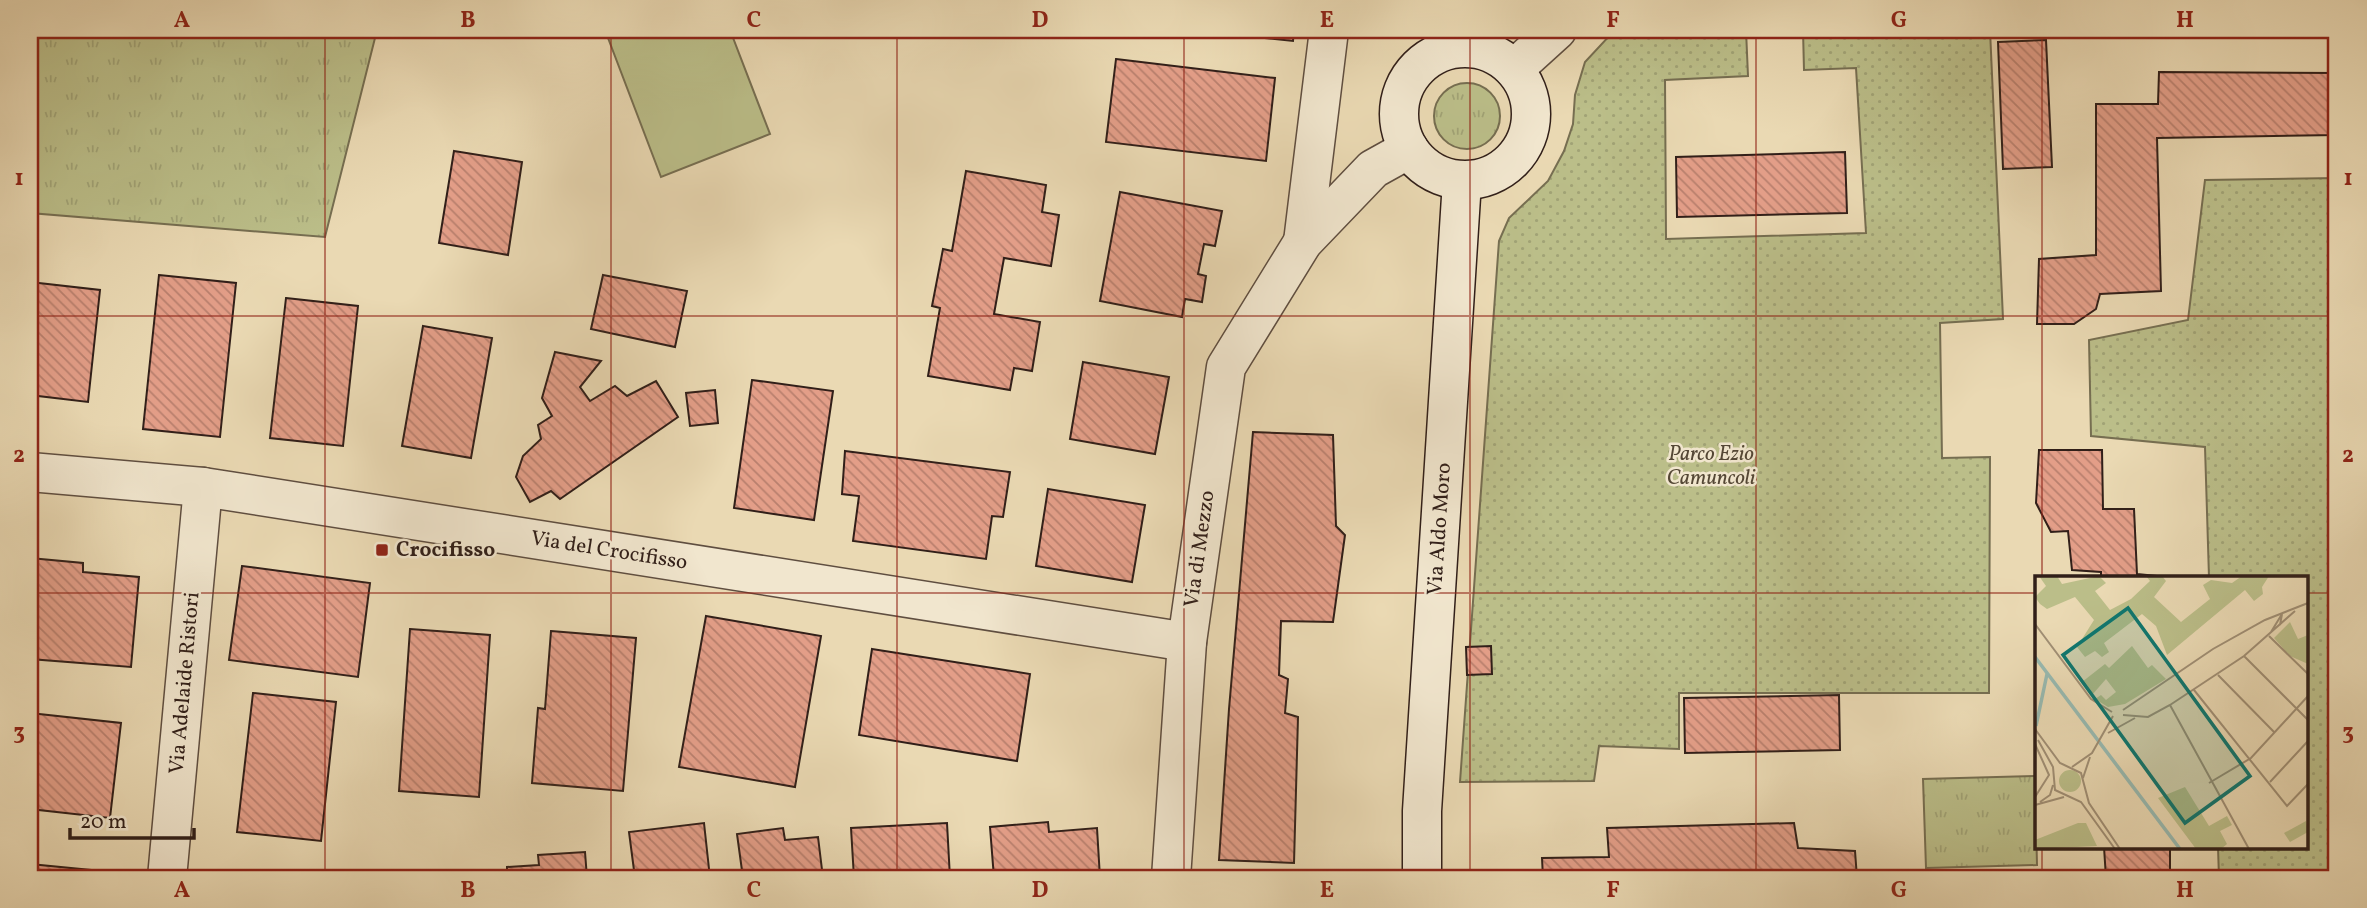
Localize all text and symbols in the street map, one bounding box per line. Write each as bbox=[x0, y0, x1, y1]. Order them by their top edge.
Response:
text: A bbox=[174, 5, 190, 37]
text: B bbox=[460, 5, 476, 37]
text: C bbox=[747, 5, 761, 37]
text: D bbox=[1032, 5, 1049, 37]
text: E bbox=[1320, 5, 1334, 37]
text: F bbox=[1606, 5, 1620, 37]
text: G bbox=[1891, 5, 1907, 37]
text: H bbox=[2176, 5, 2194, 37]
text: 1 bbox=[14, 163, 24, 195]
text: 1 bbox=[2343, 163, 2353, 195]
text: 2 bbox=[13, 440, 25, 472]
park label: Parco Ezio Camuncoli bbox=[1667, 440, 1756, 493]
text: 2 bbox=[2342, 440, 2354, 472]
street label: Via Aldo Moro bbox=[1421, 462, 1459, 596]
street label: Via di Mezzo bbox=[1177, 489, 1223, 609]
street label: Via del Crocifisso bbox=[529, 524, 689, 578]
place label: Crocifisso bbox=[396, 536, 495, 565]
marker: Crocifisso bbox=[374, 542, 390, 558]
inset map bbox=[2035, 576, 2308, 848]
street label: Via Adelaide Ristori bbox=[163, 591, 207, 775]
text: 3 bbox=[13, 717, 25, 749]
text: 3 bbox=[2342, 717, 2354, 749]
scale bar bbox=[70, 796, 194, 840]
text: 20 m bbox=[80, 808, 126, 837]
text: A bbox=[174, 875, 190, 907]
text: B bbox=[460, 875, 476, 907]
text: C bbox=[747, 875, 761, 907]
text: D bbox=[1032, 875, 1049, 907]
text: E bbox=[1320, 875, 1334, 907]
text: F bbox=[1606, 875, 1620, 907]
text: G bbox=[1891, 875, 1907, 907]
text: H bbox=[2176, 875, 2194, 907]

